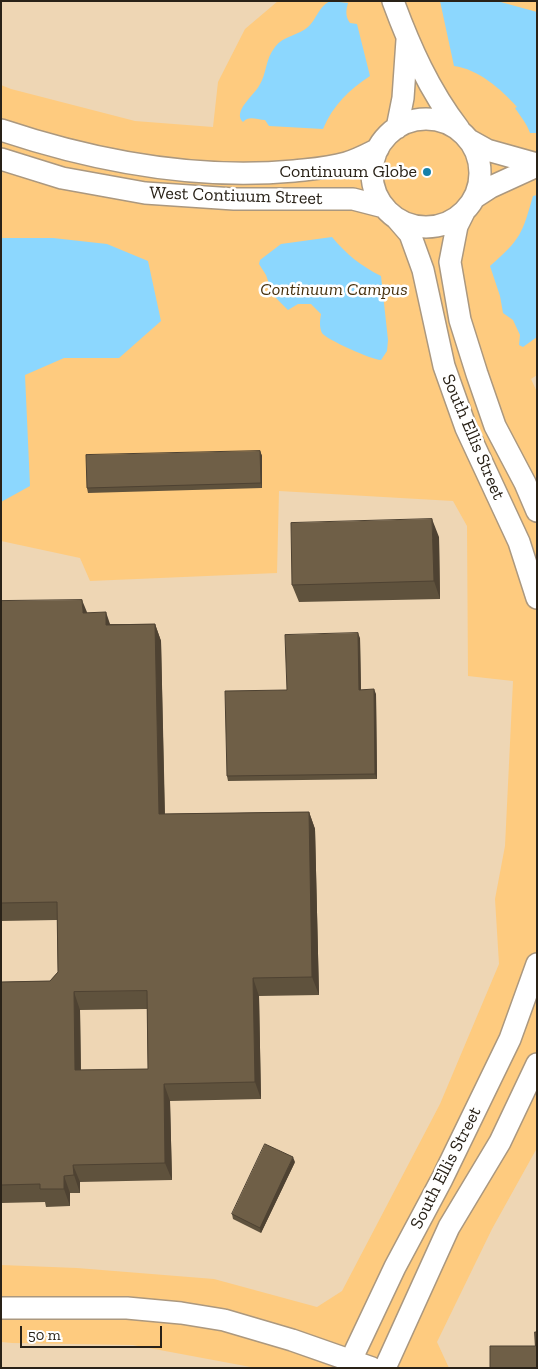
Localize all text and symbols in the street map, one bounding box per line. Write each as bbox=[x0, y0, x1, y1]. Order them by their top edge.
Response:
place label: Continuum Globe bbox=[279, 161, 417, 183]
marker: Continuum Globe bbox=[421, 166, 433, 178]
street label: West Contiuum Street bbox=[149, 182, 323, 210]
park label: Continuum Campus bbox=[260, 279, 408, 301]
street label: South Ellis Street bbox=[437, 371, 509, 503]
street label: South Ellis Street bbox=[406, 1103, 486, 1233]
scale bar bbox=[22, 1316, 165, 1348]
text: 50 m bbox=[28, 1326, 61, 1344]

